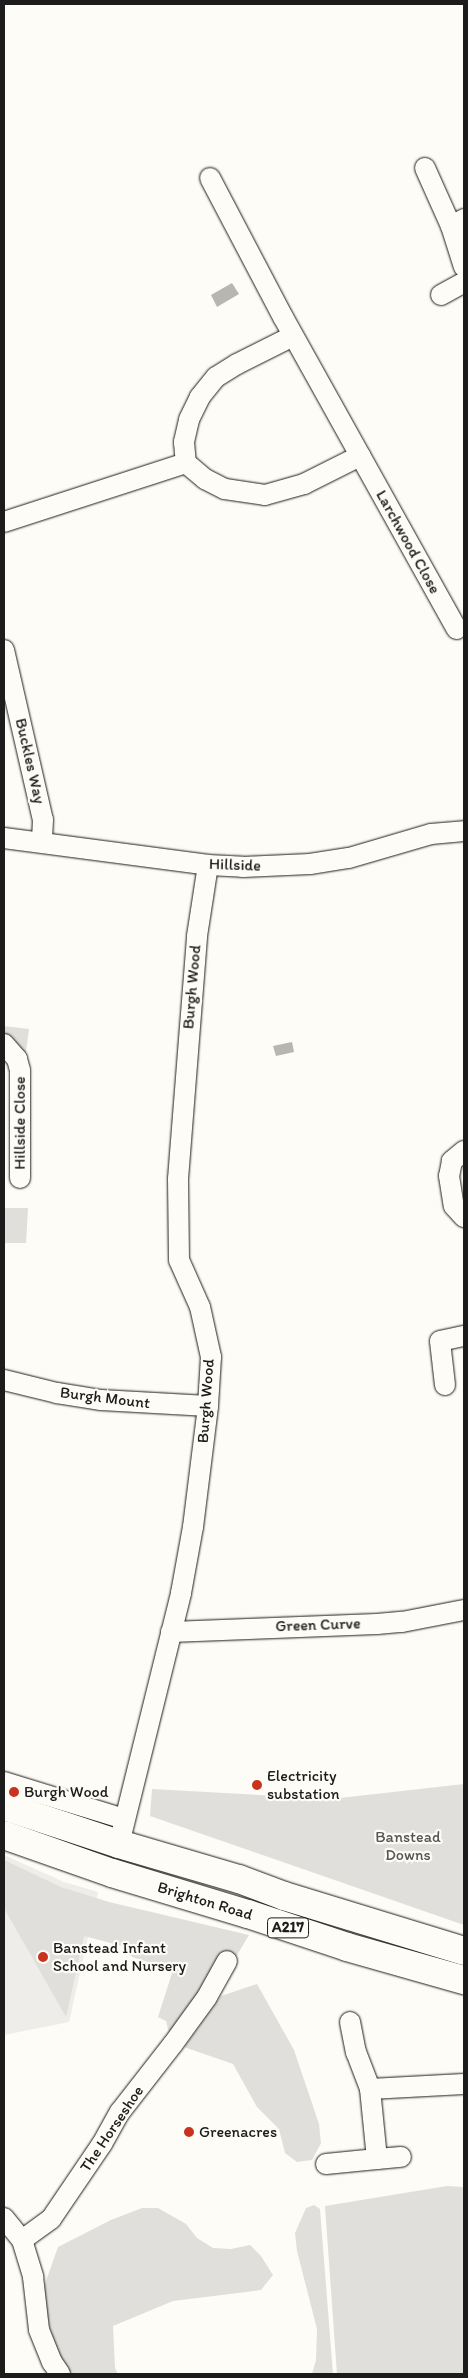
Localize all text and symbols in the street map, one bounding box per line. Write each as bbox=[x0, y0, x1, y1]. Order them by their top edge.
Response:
street label: Larchwood Close bbox=[372, 487, 444, 597]
street label: Buckles Way bbox=[11, 717, 49, 805]
street label: Hillside bbox=[209, 854, 261, 876]
street label: Burgh Wood bbox=[179, 944, 205, 1030]
street label: Hillside Close bbox=[10, 1076, 30, 1170]
street label: Burgh Wood bbox=[193, 1358, 219, 1444]
street label: Burgh Mount bbox=[59, 1383, 151, 1413]
street label: Green Curve bbox=[275, 1614, 361, 1636]
place label: Electricity substation bbox=[267, 1766, 340, 1804]
marker: Electricity substation bbox=[251, 1779, 263, 1791]
place label: Burgh Wood bbox=[24, 1782, 108, 1802]
marker: Burgh Wood bbox=[8, 1786, 20, 1798]
park label: Banstead Downs bbox=[375, 1827, 441, 1865]
street label: Brighton Road bbox=[155, 1877, 255, 1925]
road number: A217 bbox=[267, 1916, 309, 1940]
place label: Banstead Infant School and Nursery bbox=[53, 1938, 186, 1976]
marker: Banstead Infant School and Nursery bbox=[37, 1951, 49, 1963]
street label: The Horseshoe bbox=[76, 2082, 148, 2176]
place label: Greenacres bbox=[199, 2122, 277, 2142]
marker: Greenacres bbox=[183, 2126, 195, 2138]

